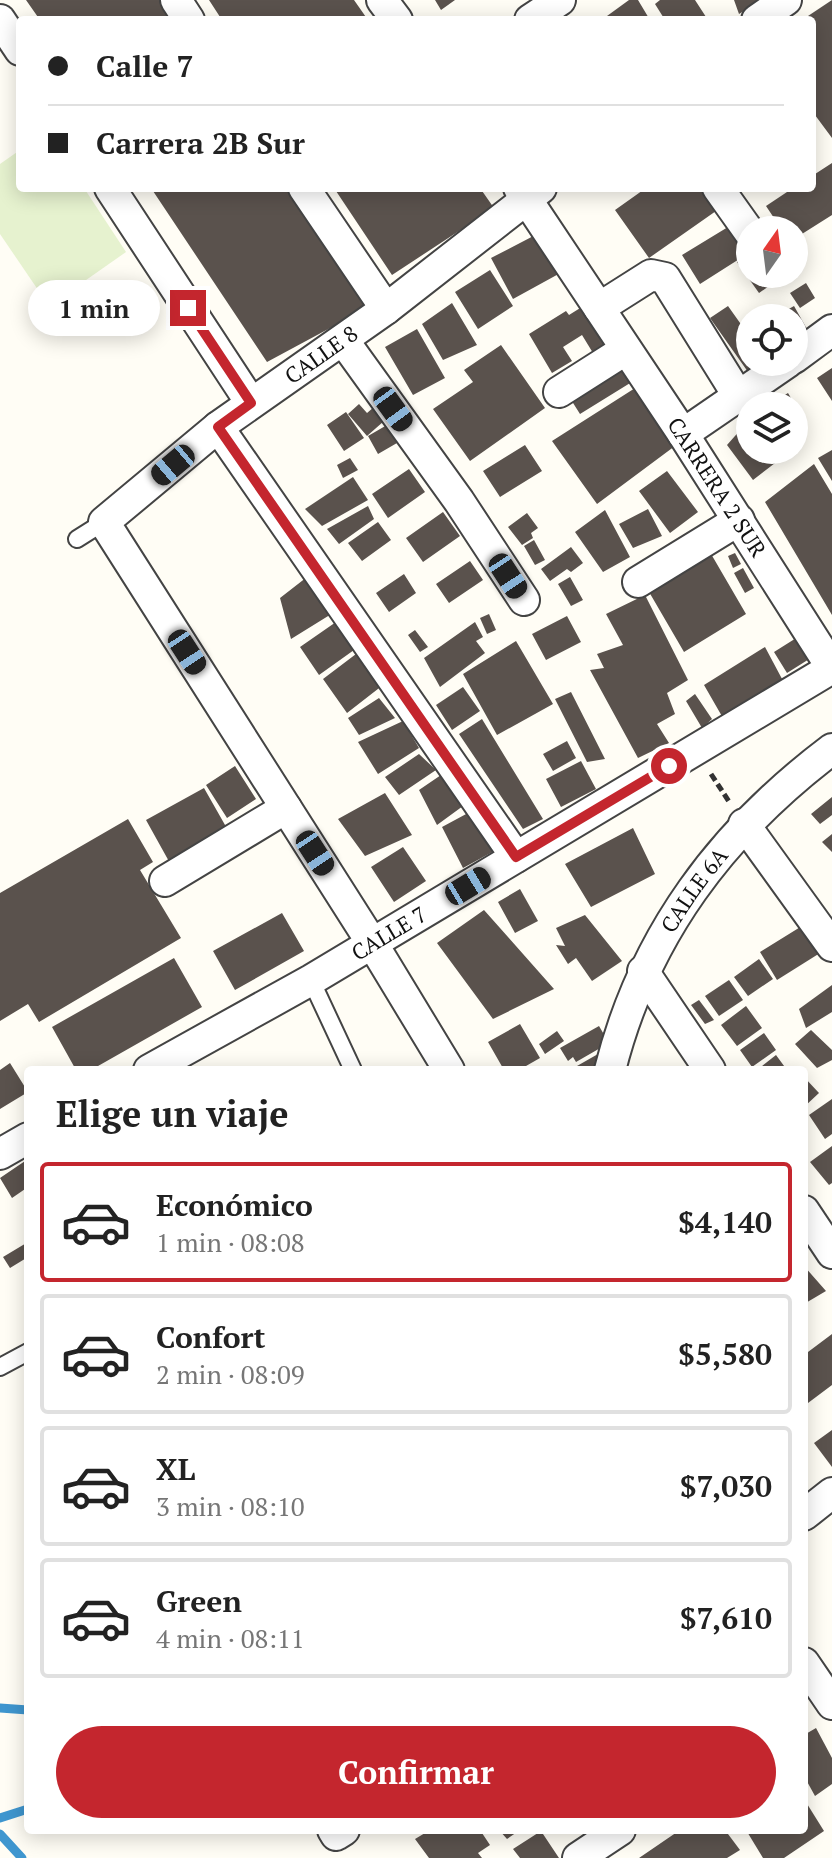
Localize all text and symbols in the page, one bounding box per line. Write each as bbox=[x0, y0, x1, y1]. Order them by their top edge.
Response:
text: Calle 7 bbox=[96, 46, 193, 86]
text: Carrera 2B Sur bbox=[96, 123, 305, 163]
north arrow bbox=[736, 216, 808, 288]
map controls bbox=[736, 216, 808, 464]
callout: 1 min bbox=[28, 280, 160, 336]
route end bbox=[170, 290, 206, 326]
text: 1 min bbox=[58, 291, 130, 325]
button: locate bbox=[736, 304, 808, 376]
street label: CALLE 8 bbox=[279, 319, 363, 390]
car bbox=[369, 383, 417, 435]
button: layers bbox=[736, 392, 808, 464]
street label: CARRERA 2 SUR bbox=[661, 411, 773, 562]
car bbox=[147, 440, 199, 490]
car bbox=[485, 549, 531, 603]
car bbox=[164, 625, 210, 679]
route start bbox=[651, 748, 687, 784]
car bbox=[292, 826, 338, 880]
street label: CALLE 6A bbox=[654, 840, 734, 938]
car bbox=[441, 863, 495, 909]
street label: CALLE 7 bbox=[346, 899, 431, 967]
text: Elige un viaje bbox=[56, 1090, 289, 1137]
text: Económico bbox=[156, 1185, 313, 1225]
icon: car bbox=[60, 1186, 132, 1258]
text: $4,140 bbox=[678, 1202, 772, 1242]
text: 1 min · 08:08 bbox=[156, 1225, 305, 1259]
text: Confort bbox=[156, 1317, 266, 1357]
icon: car bbox=[60, 1318, 132, 1390]
text: $5,580 bbox=[678, 1334, 772, 1374]
text: 2 min · 08:09 bbox=[156, 1357, 305, 1391]
text: XL bbox=[156, 1449, 195, 1489]
icon: car bbox=[60, 1450, 132, 1522]
text: $7,030 bbox=[680, 1466, 772, 1506]
text: 3 min · 08:10 bbox=[156, 1489, 305, 1523]
text: Green bbox=[156, 1581, 242, 1621]
icon: car bbox=[60, 1582, 132, 1654]
text: $7,610 bbox=[680, 1598, 772, 1638]
text: 4 min · 08:11 bbox=[156, 1621, 305, 1655]
button: Confirmar bbox=[56, 1726, 776, 1818]

